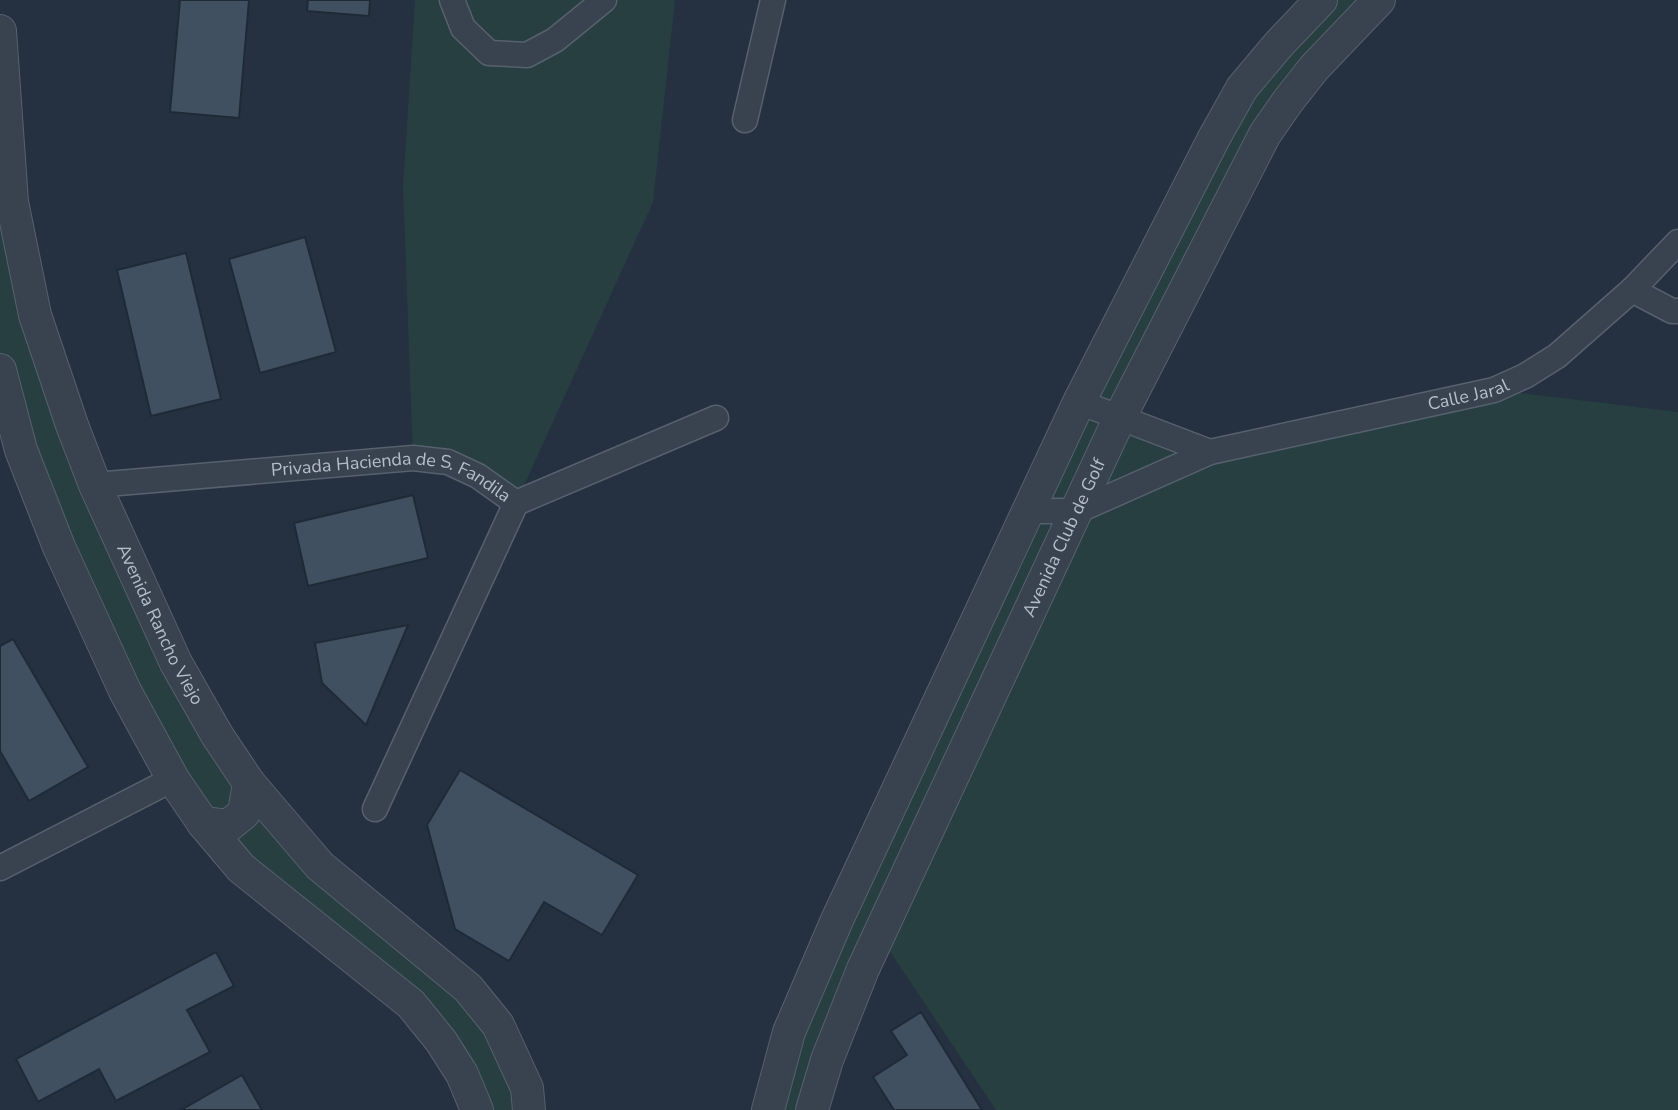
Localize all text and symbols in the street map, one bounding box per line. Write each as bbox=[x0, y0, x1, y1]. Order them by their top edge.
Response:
street label: Calle Jaral bbox=[1425, 373, 1513, 416]
street label: Privada Hacienda de S. Fandila bbox=[270, 446, 516, 508]
street label: Avenida Club de Golf bbox=[1017, 454, 1112, 621]
street label: Avenida Rancho Viejo bbox=[111, 540, 209, 709]

